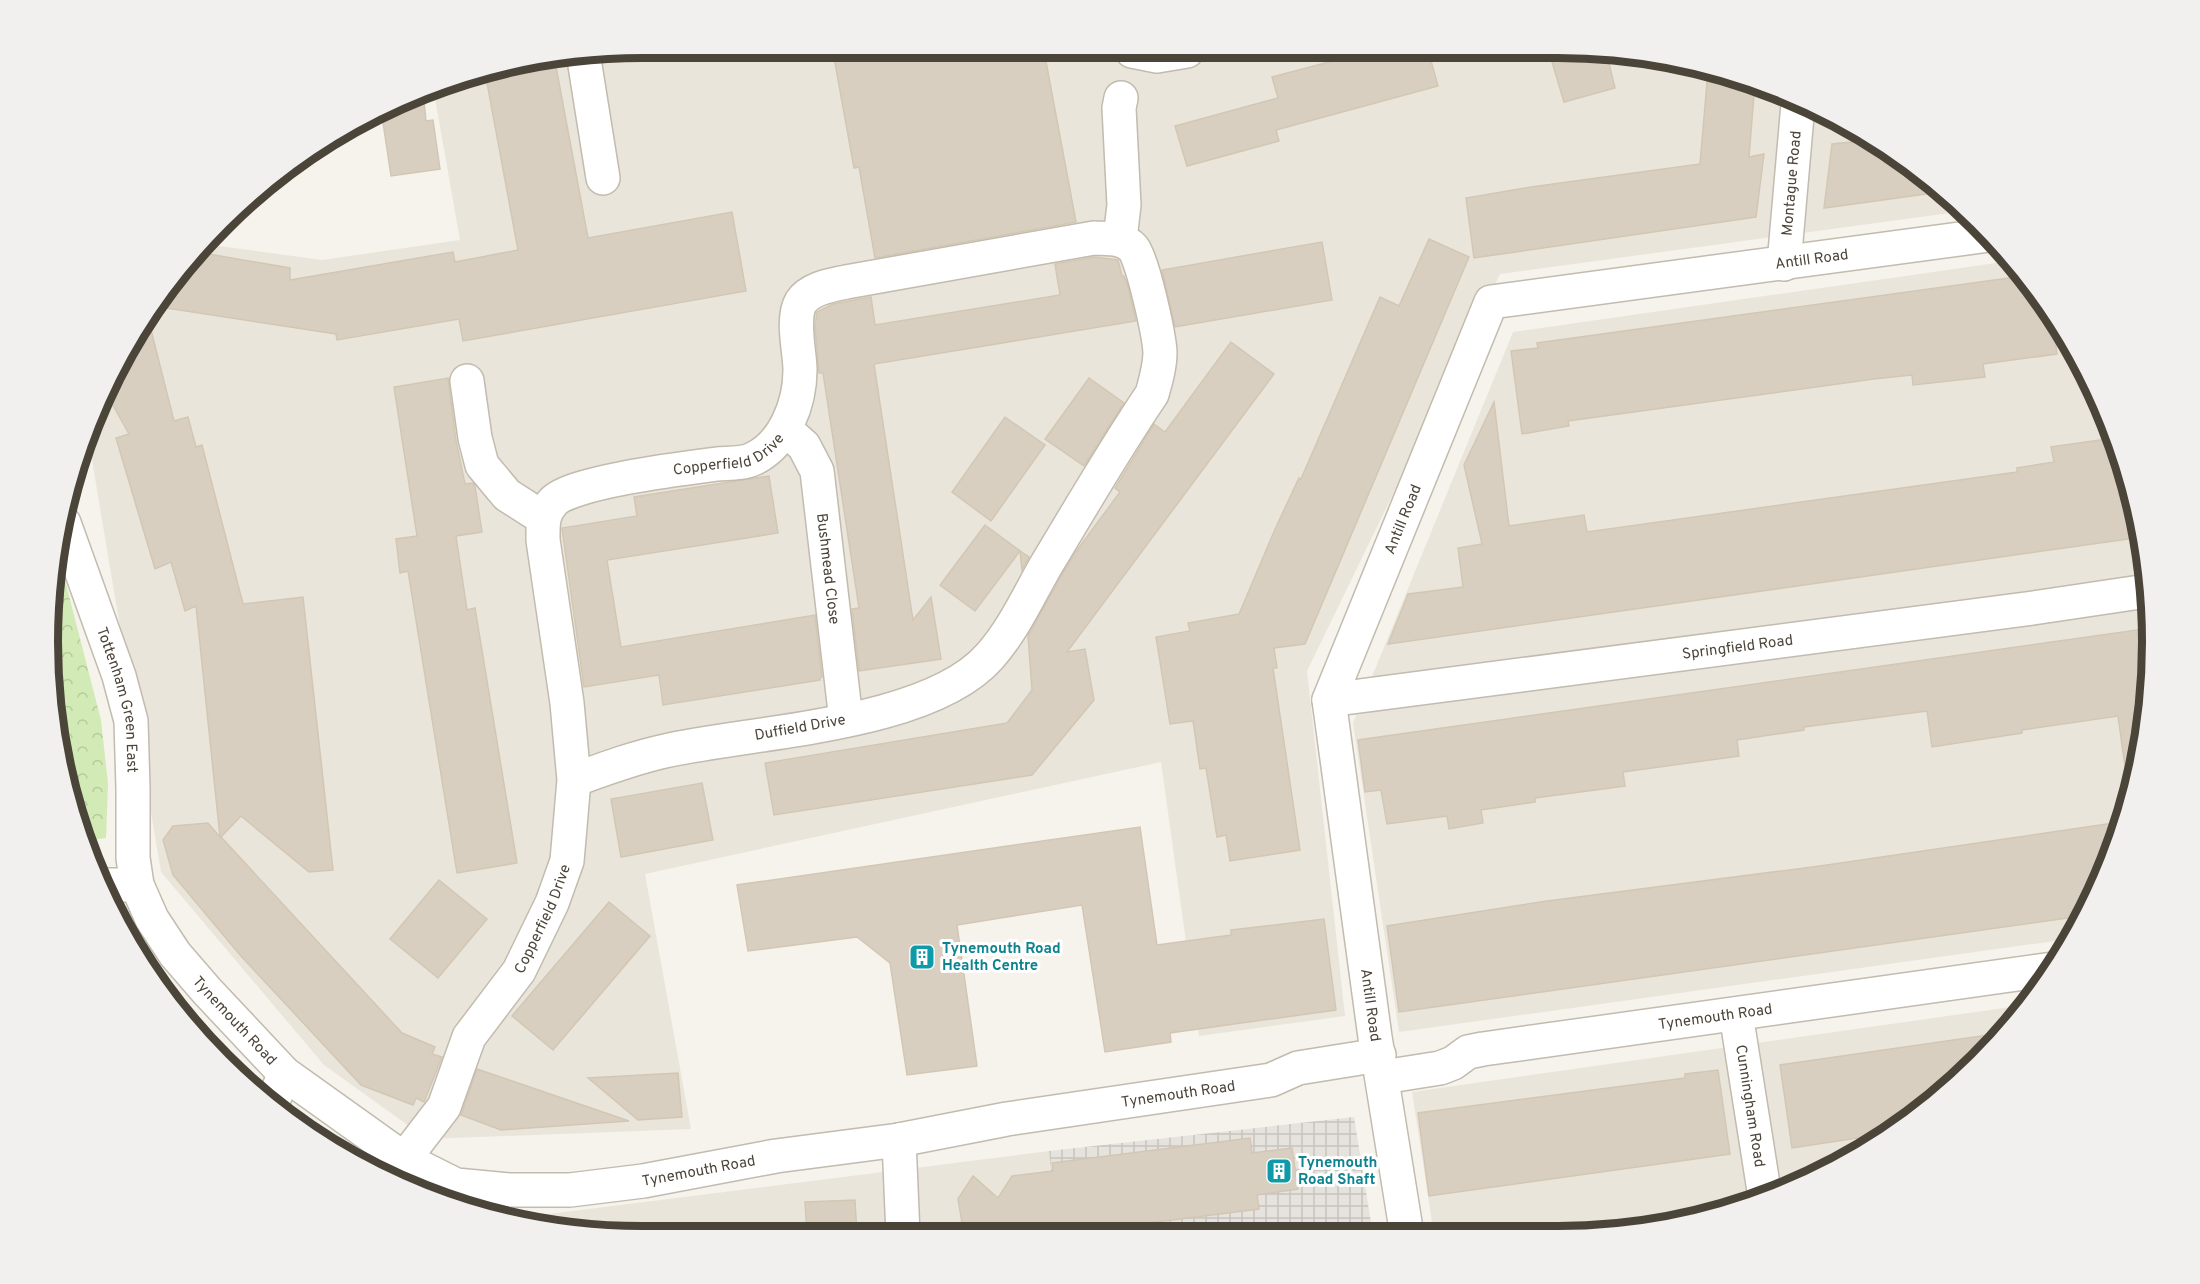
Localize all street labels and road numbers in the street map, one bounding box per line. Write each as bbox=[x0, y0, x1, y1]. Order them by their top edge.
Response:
street label: Montague Road bbox=[1778, 130, 1807, 237]
street label: Antill Road bbox=[1774, 246, 1850, 275]
street label: Copperfield Drive bbox=[672, 430, 789, 481]
street label: Antill Road bbox=[1381, 482, 1427, 557]
street label: Bushmead Close bbox=[811, 512, 843, 626]
street label: Tottenham Green East bbox=[91, 625, 141, 773]
street label: Springfield Road bbox=[1681, 631, 1794, 665]
street label: Duffield Drive bbox=[753, 711, 847, 746]
street label: Copperfield Drive bbox=[511, 862, 576, 977]
street label: Antill Road bbox=[1355, 967, 1384, 1043]
street label: Tynemouth Road bbox=[188, 973, 280, 1070]
street label: Tynemouth Road bbox=[1657, 1000, 1774, 1035]
street label: Cunningham Road bbox=[1730, 1043, 1768, 1169]
street label: Tynemouth Road bbox=[1120, 1077, 1237, 1113]
street label: Tynemouth Road bbox=[641, 1152, 757, 1192]

